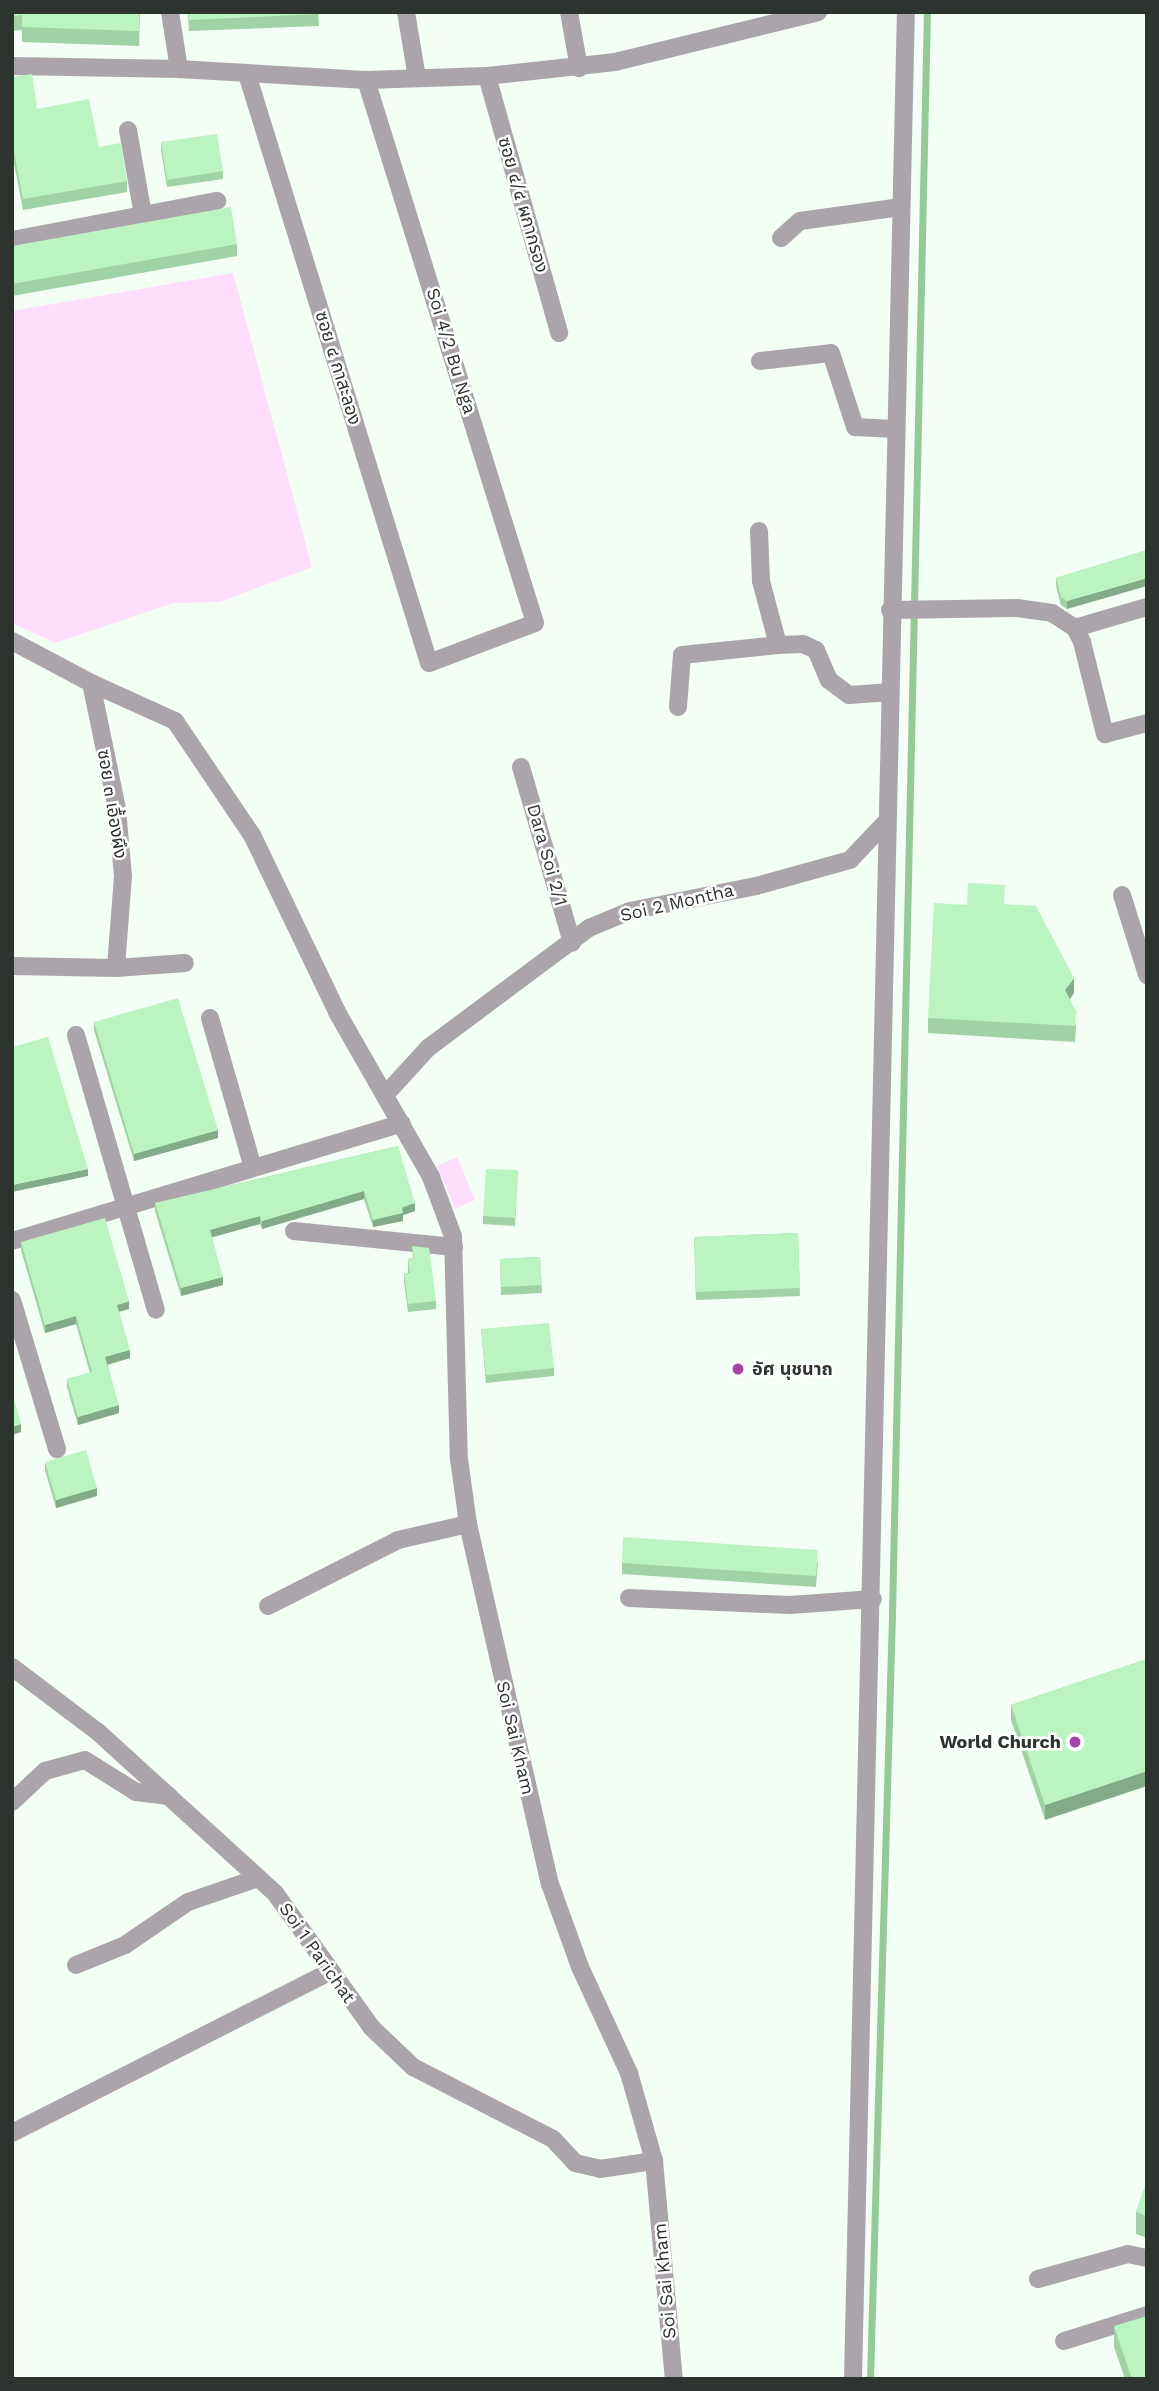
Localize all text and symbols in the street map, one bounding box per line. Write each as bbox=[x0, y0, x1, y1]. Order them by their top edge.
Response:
street label: ซอย ๔/๔ ผกากรอง bbox=[493, 135, 553, 275]
street label: Soi 4/2 Bu Nga bbox=[422, 285, 480, 417]
street label: ซอย ๔ กาสะลอง bbox=[310, 309, 366, 427]
street label: ซอย ๓ เอื้องผึง bbox=[93, 748, 131, 860]
street label: Dara Soi 2/1 bbox=[522, 801, 572, 909]
street label: Soi 2 Montha bbox=[618, 879, 736, 927]
place label: อัศ นุชนาถ bbox=[752, 1358, 833, 1380]
marker: อัศ นุชนาถ bbox=[730, 1361, 746, 1377]
street label: Soi Sai Kham bbox=[491, 1679, 539, 1797]
place label: World Church bbox=[940, 1731, 1061, 1753]
marker: World Church bbox=[1067, 1734, 1083, 1750]
street label: Soi 1 Parichat bbox=[274, 1898, 360, 2008]
street label: Soi Sai Kham bbox=[649, 2222, 681, 2340]

